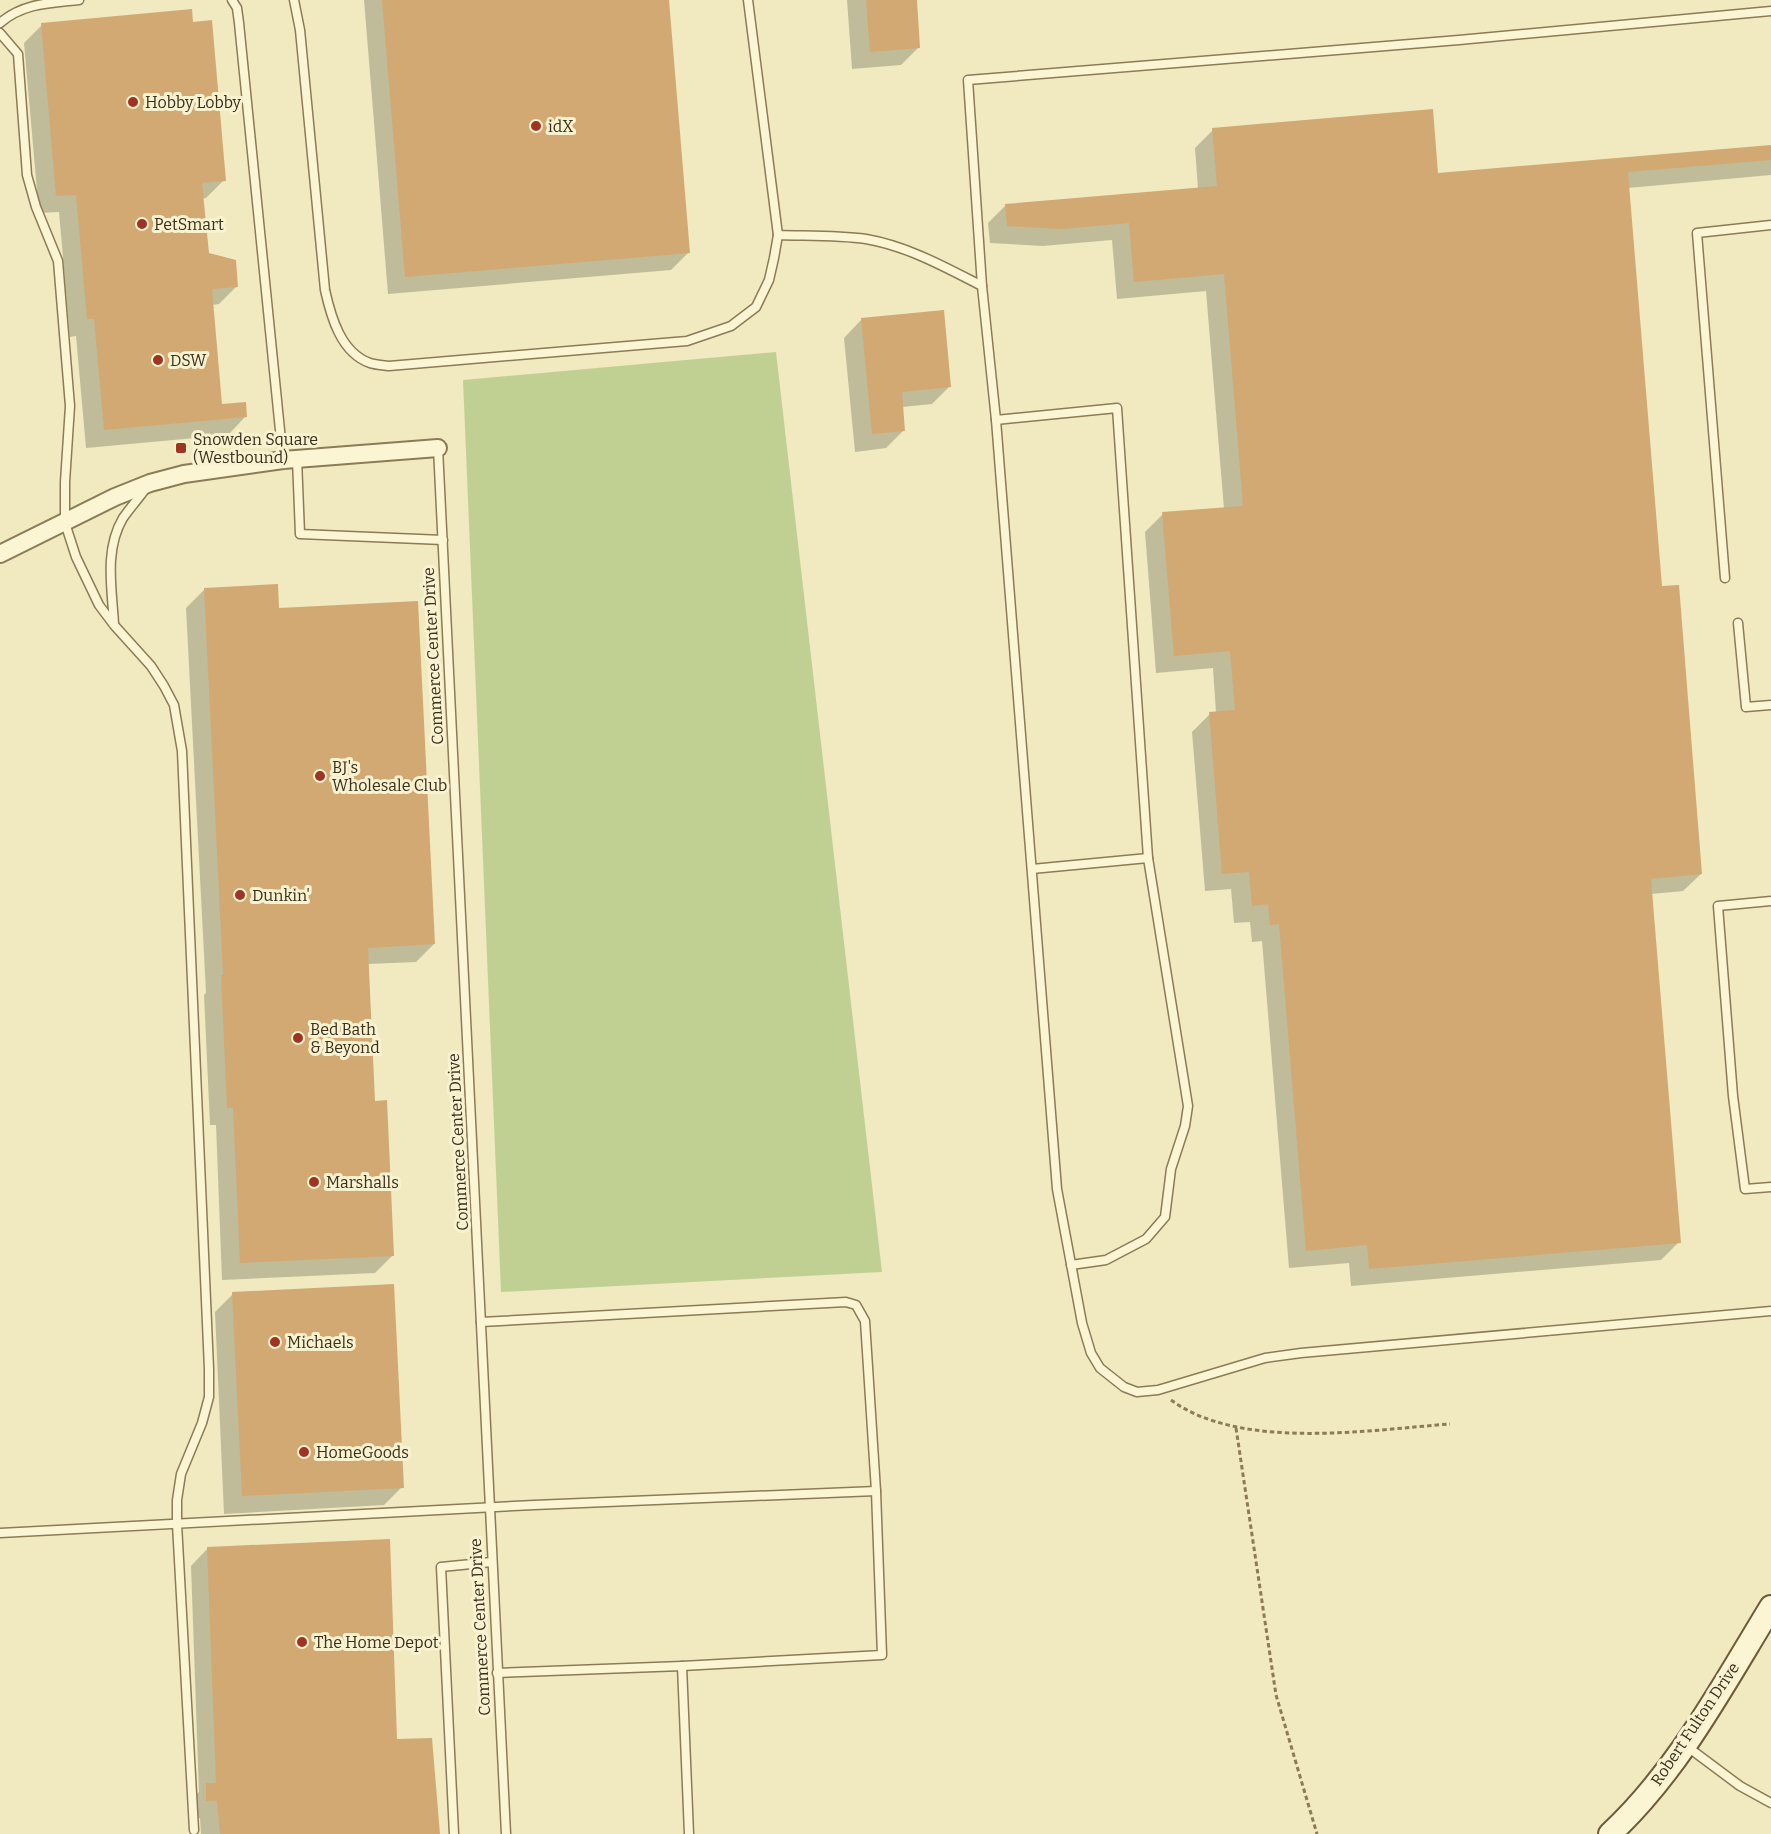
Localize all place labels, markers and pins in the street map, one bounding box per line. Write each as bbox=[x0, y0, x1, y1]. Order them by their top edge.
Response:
place label: Hobby Lobby bbox=[145, 93, 242, 112]
marker: Hobby Lobby bbox=[126, 95, 140, 109]
place label: idX bbox=[548, 117, 573, 136]
marker: idX bbox=[529, 119, 543, 133]
place label: PetSmart bbox=[154, 215, 224, 234]
marker: PetSmart bbox=[135, 217, 149, 231]
place label: DSW bbox=[170, 351, 207, 370]
marker: DSW bbox=[151, 353, 165, 367]
place label: Snowden Square (Westbound) bbox=[193, 430, 318, 467]
marker: Snowden Square (Westbound) bbox=[174, 441, 188, 455]
place label: BJ's Wholesale Club bbox=[332, 758, 447, 795]
marker: BJ's Wholesale Club bbox=[313, 769, 327, 783]
place label: Dunkin' bbox=[252, 886, 310, 905]
marker: Dunkin' bbox=[233, 888, 247, 902]
place label: Bed Bath & Beyond bbox=[310, 1020, 380, 1057]
marker: Bed Bath & Beyond bbox=[291, 1031, 305, 1045]
place label: Marshalls bbox=[326, 1173, 399, 1192]
marker: Marshalls bbox=[307, 1175, 321, 1189]
place label: Michaels bbox=[287, 1333, 354, 1352]
marker: Michaels bbox=[268, 1335, 282, 1349]
place label: HomeGoods bbox=[316, 1443, 409, 1462]
marker: HomeGoods bbox=[297, 1445, 311, 1459]
place label: The Home Depot bbox=[314, 1633, 439, 1652]
marker: The Home Depot bbox=[295, 1635, 309, 1649]

